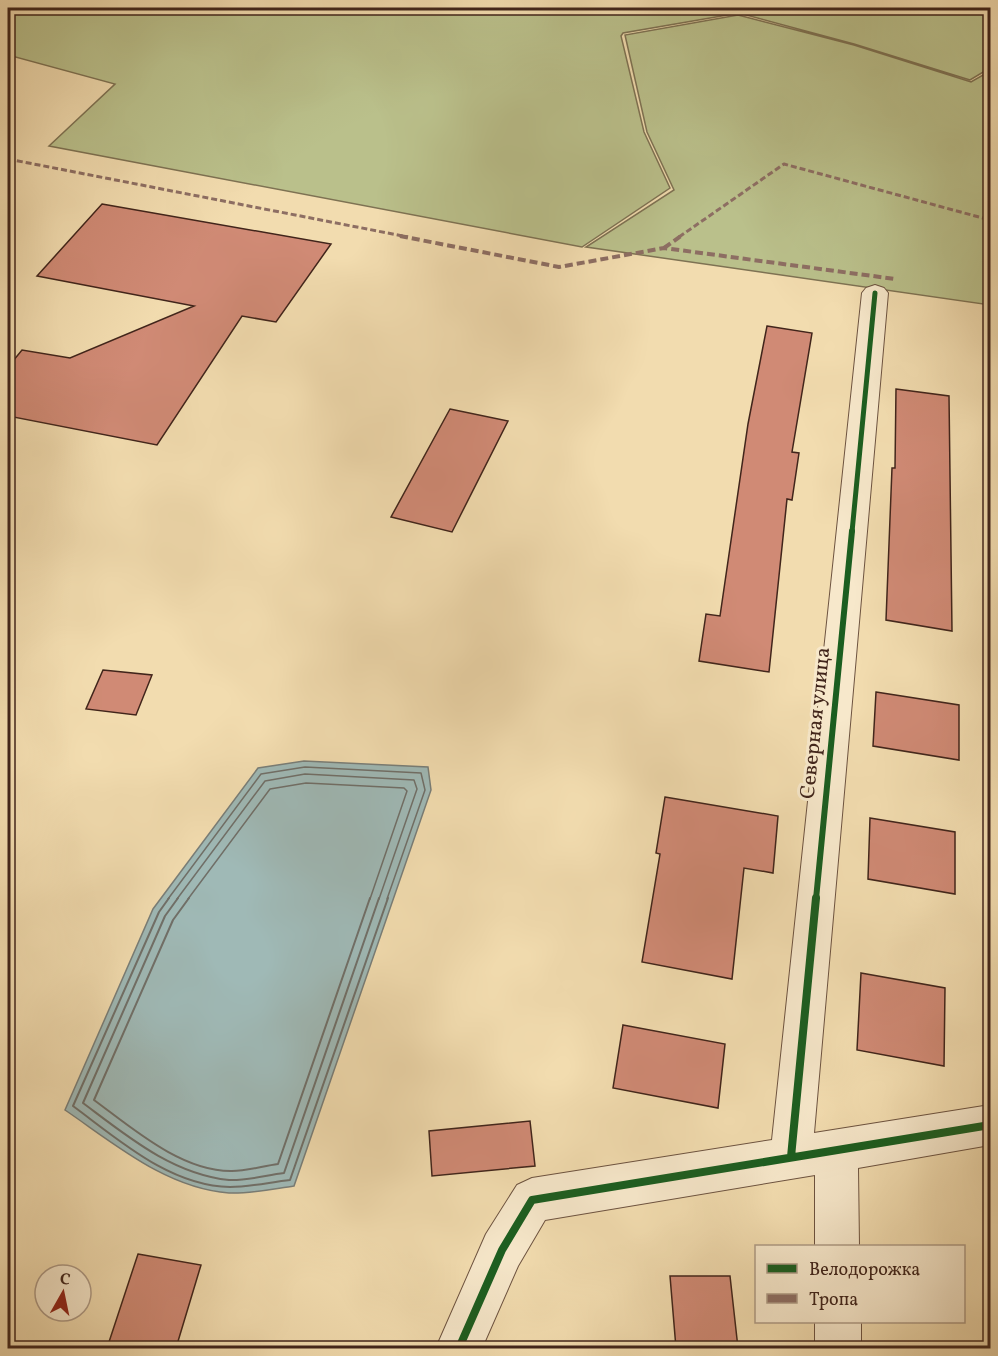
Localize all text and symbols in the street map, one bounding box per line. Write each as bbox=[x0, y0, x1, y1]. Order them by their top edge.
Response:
street label: Северная улица bbox=[794, 646, 838, 800]
legend bbox=[755, 1245, 965, 1323]
text: Велодорожка bbox=[809, 1258, 920, 1283]
north arrow bbox=[33, 1263, 93, 1323]
text: С bbox=[58, 1268, 72, 1292]
text: Тропа bbox=[809, 1288, 858, 1313]

